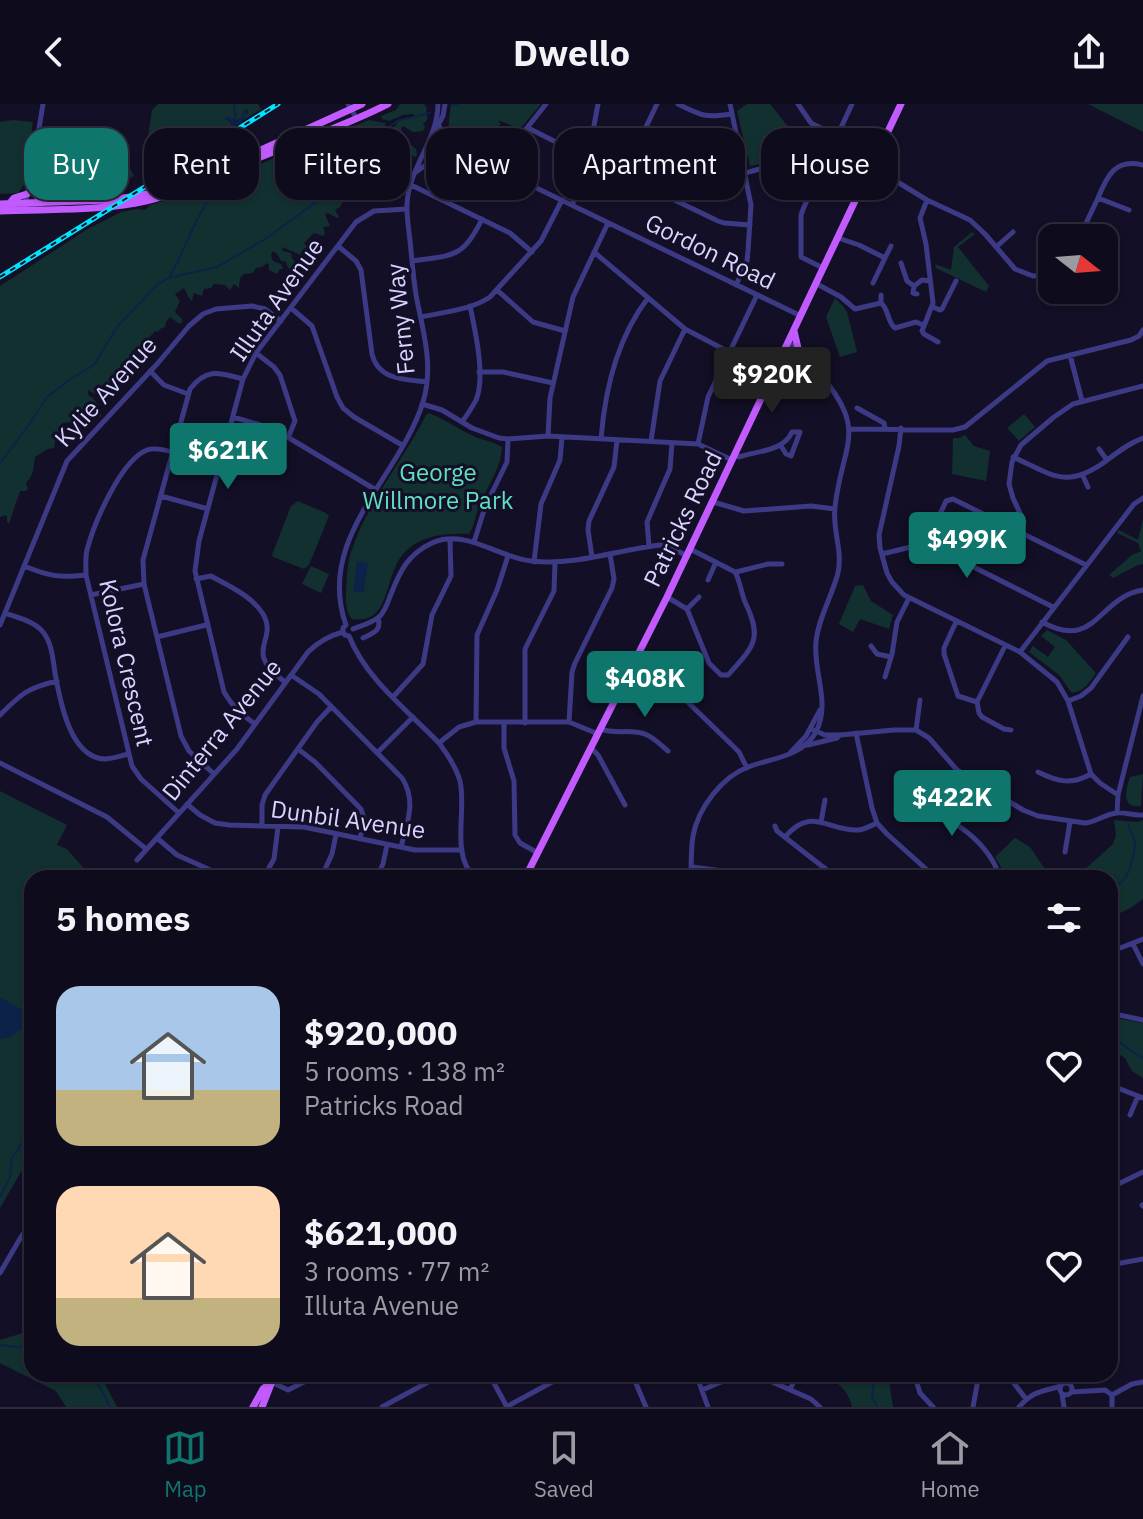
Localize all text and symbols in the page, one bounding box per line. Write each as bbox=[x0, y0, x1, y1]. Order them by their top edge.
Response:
text: Dwello bbox=[513, 29, 630, 76]
icon: back bbox=[32, 30, 76, 74]
icon: share bbox=[1067, 30, 1111, 74]
chip: Buy bbox=[24, 128, 128, 200]
chip: Rent bbox=[144, 128, 259, 200]
chip: Filters bbox=[275, 128, 410, 200]
chip: New bbox=[426, 128, 538, 200]
chip: Apartment bbox=[554, 128, 745, 200]
chip: House bbox=[761, 128, 898, 200]
street label: Gordon Road bbox=[640, 206, 781, 296]
north arrow bbox=[1038, 224, 1118, 304]
map controls bbox=[1038, 224, 1118, 304]
street label: Illuta Avenue bbox=[222, 232, 330, 367]
street label: Ferny Way bbox=[378, 262, 422, 376]
street label: Kylie Avenue bbox=[47, 329, 163, 453]
pin: $920K bbox=[716, 347, 828, 415]
text: $920K bbox=[732, 356, 812, 390]
pin: $621K bbox=[172, 423, 284, 491]
text: $621K bbox=[188, 432, 268, 466]
street label: Patricks Road bbox=[635, 445, 729, 592]
park label: George Willmore Park bbox=[363, 456, 514, 516]
pin: $499K bbox=[911, 512, 1023, 580]
text: $499K bbox=[927, 521, 1007, 555]
street label: Kolora Crescent bbox=[92, 576, 162, 750]
pin: $408K bbox=[589, 651, 701, 719]
street label: Dinterra Avenue bbox=[154, 652, 288, 807]
text: $408K bbox=[605, 660, 685, 694]
pin: $422K bbox=[896, 770, 1008, 838]
text: $422K bbox=[912, 779, 992, 813]
street label: Dunbil Avenue bbox=[269, 792, 427, 846]
text: 5 homes bbox=[56, 896, 191, 940]
icon: filters bbox=[1042, 896, 1086, 940]
text: $920,000 bbox=[304, 1010, 457, 1054]
icon: home bbox=[120, 1018, 216, 1114]
icon: heart bbox=[1042, 1044, 1086, 1088]
text: 5 rooms · 138 m² bbox=[304, 1054, 505, 1088]
text: Patricks Road bbox=[304, 1088, 464, 1122]
text: $621,000 bbox=[304, 1210, 457, 1254]
icon: home bbox=[120, 1218, 216, 1314]
icon: heart bbox=[1042, 1244, 1086, 1288]
text: 3 rooms · 77 m² bbox=[304, 1254, 489, 1288]
text: Illuta Avenue bbox=[304, 1288, 459, 1322]
tab: Map bbox=[163, 1426, 207, 1503]
tab: Saved bbox=[534, 1426, 594, 1503]
tab: Home bbox=[920, 1426, 980, 1503]

